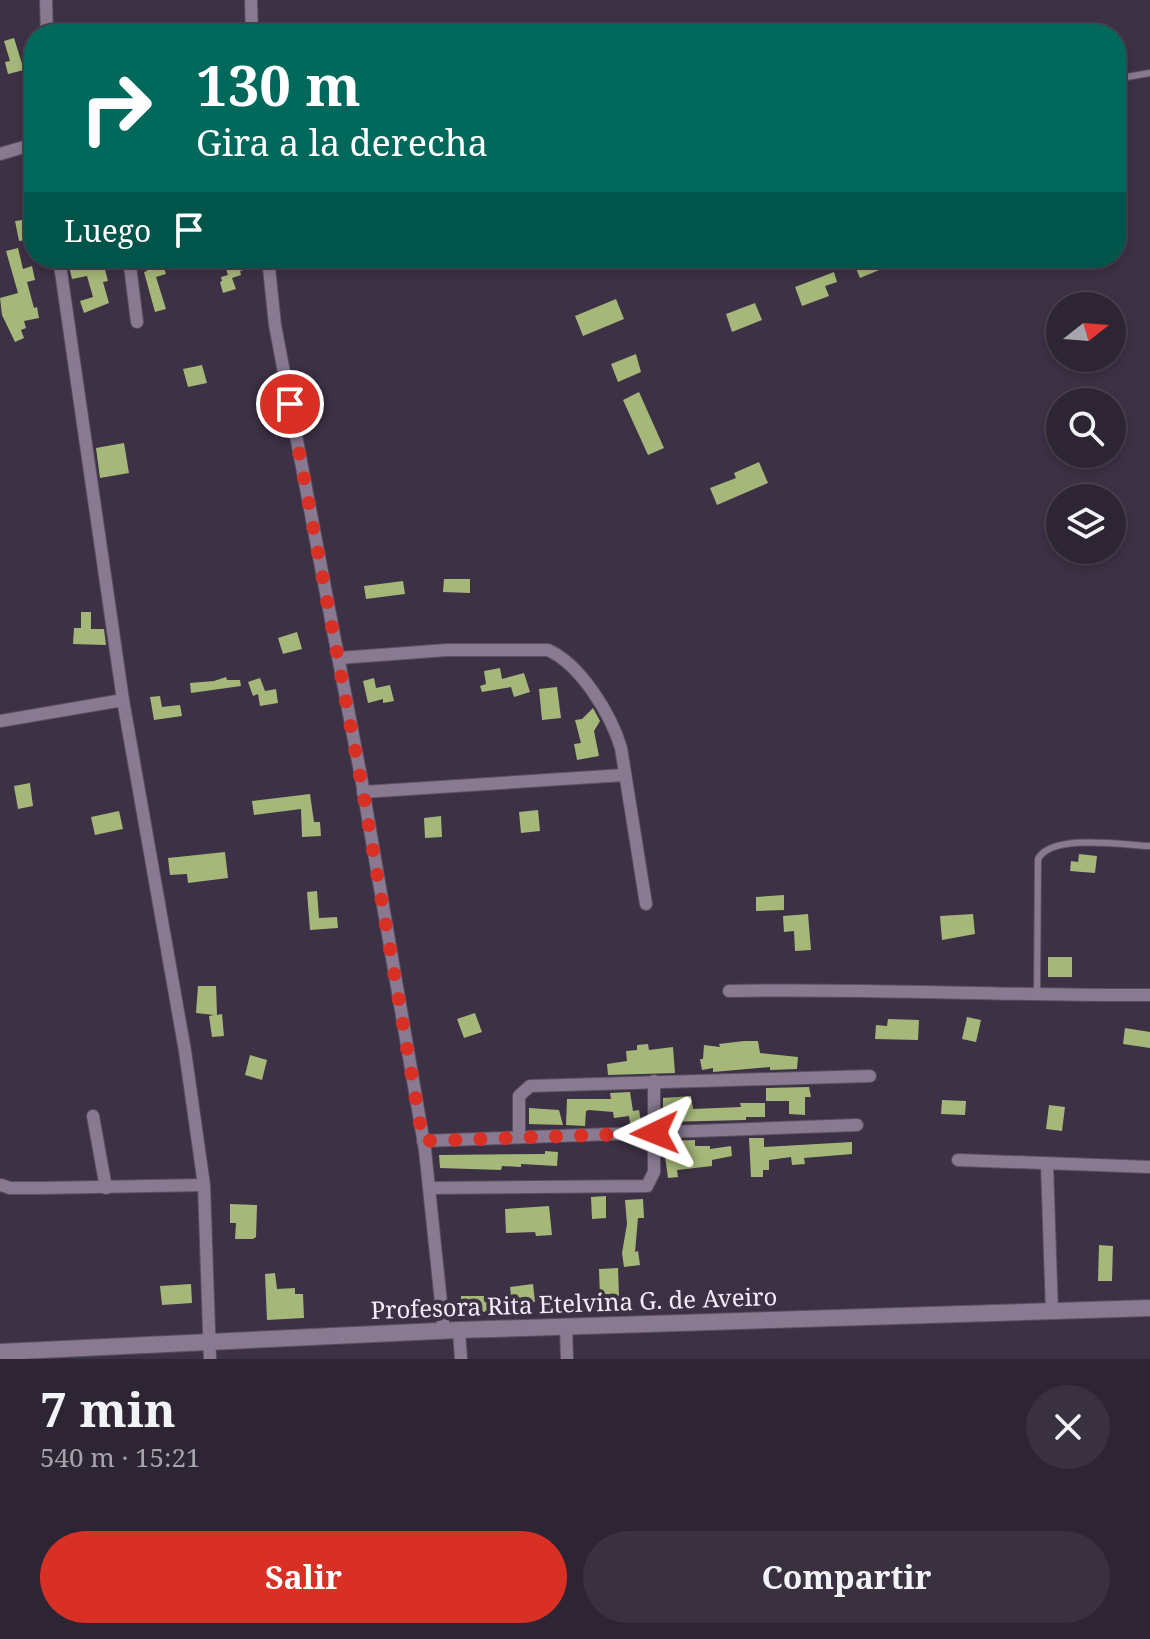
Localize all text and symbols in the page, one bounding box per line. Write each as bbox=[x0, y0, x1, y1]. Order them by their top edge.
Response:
text: 130 m bbox=[196, 46, 361, 122]
icon: right bbox=[64, 56, 168, 160]
text: Gira a la derecha bbox=[196, 118, 488, 167]
icon: arrive bbox=[167, 208, 211, 252]
text: Luego bbox=[64, 210, 151, 251]
north arrow bbox=[1046, 292, 1126, 372]
map controls bbox=[1046, 292, 1126, 564]
pin bbox=[256, 370, 324, 438]
icon: arrive bbox=[268, 382, 312, 426]
button: search bbox=[1046, 388, 1126, 468]
button: layers bbox=[1046, 484, 1126, 564]
position arrow bbox=[613, 1091, 697, 1175]
street label: Profesora Rita Etelvina G. de Aveiro bbox=[370, 1279, 778, 1326]
text: 7 min bbox=[40, 1376, 176, 1441]
button: close bbox=[1026, 1385, 1110, 1469]
text: 540 m · 15:21 bbox=[40, 1439, 201, 1475]
button: Salir bbox=[40, 1531, 567, 1623]
button: Compartir bbox=[583, 1531, 1110, 1623]

